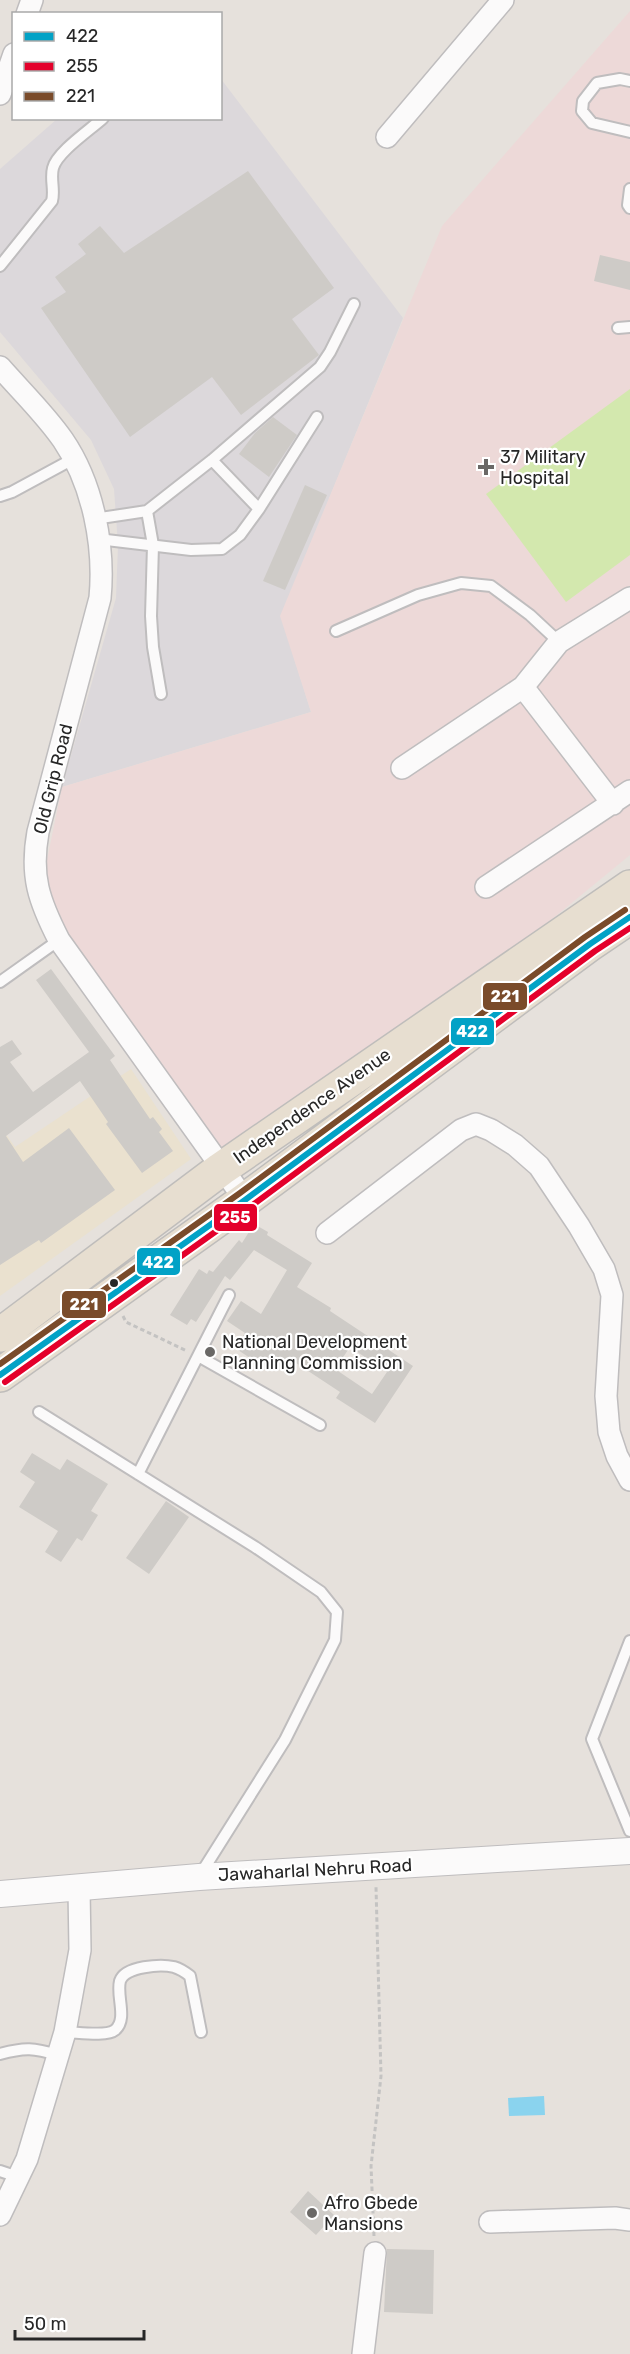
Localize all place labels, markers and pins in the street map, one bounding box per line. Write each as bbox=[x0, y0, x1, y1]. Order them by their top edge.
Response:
place label: 37 Military Hospital bbox=[500, 446, 586, 489]
marker: 37 Military Hospital bbox=[477, 458, 495, 476]
unlabelled marker bbox=[108, 1277, 120, 1289]
place label: National Development Planning Commission bbox=[222, 1331, 407, 1374]
marker: National Development Planning Commission bbox=[203, 1345, 217, 1359]
place label: Afro Gbede Mansions bbox=[324, 2192, 418, 2235]
marker: Afro Gbede Mansions bbox=[305, 2206, 319, 2220]

